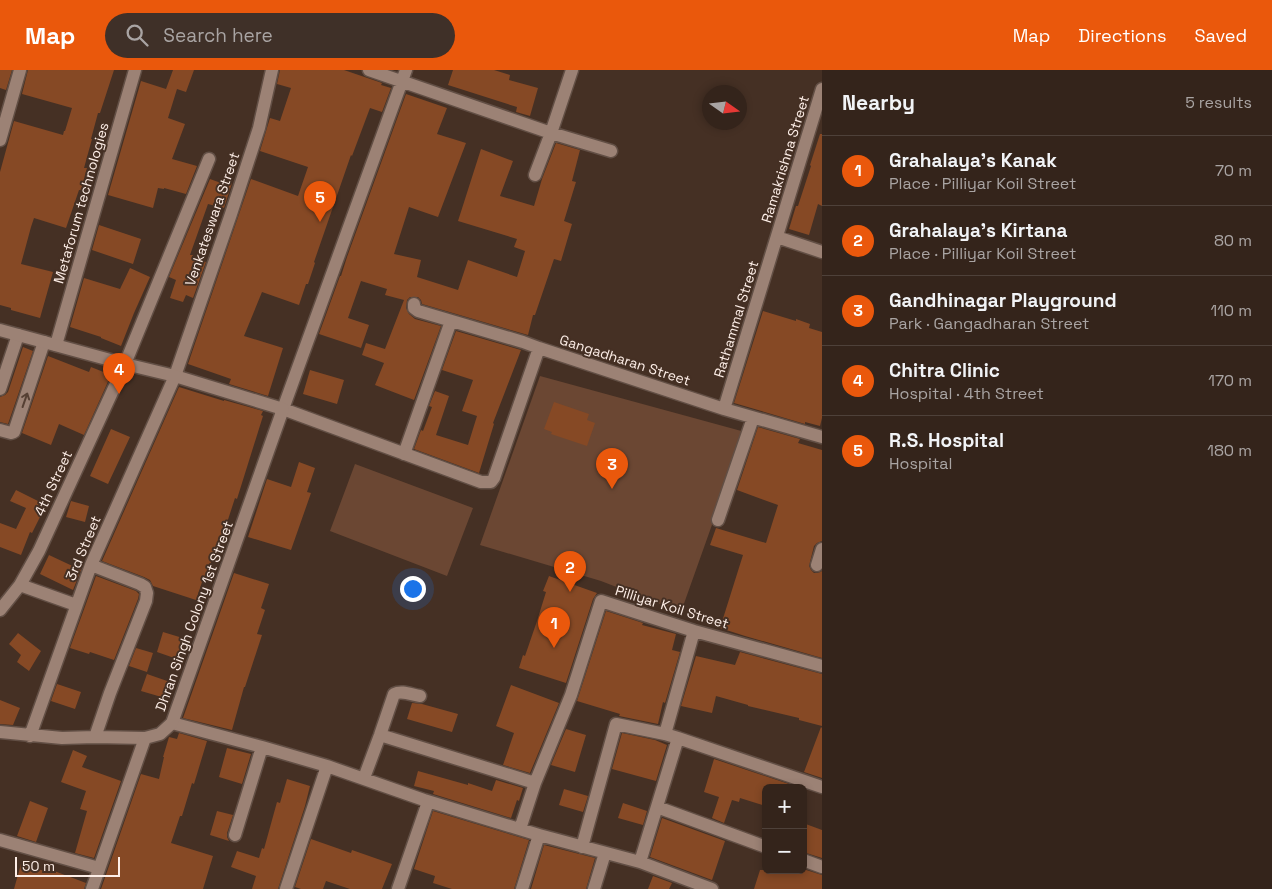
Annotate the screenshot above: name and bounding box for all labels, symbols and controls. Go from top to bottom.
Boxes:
search box [105,13,455,58]
text: Map [25,20,75,51]
icon: search [123,21,151,49]
text: Search here [163,23,273,48]
text: Map [1013,24,1050,47]
text: Directions [1078,24,1167,47]
text: Saved [1195,24,1247,47]
north arrow [702,85,747,130]
text: Nearby [842,89,915,116]
text: 5 results [1185,92,1252,113]
street label: Ramakrishna Street [757,93,813,225]
street label: Metaforum technologies [49,120,113,286]
text: Grahalaya's Kanak [889,148,1057,173]
street label: Venkateswara Street [181,150,243,288]
text: 1 [854,160,862,181]
text: 70 m [1215,160,1252,181]
text: Place · Pilliyar Koil Street [889,173,1076,194]
pin: 5 [304,181,336,222]
text: Grahalaya's Kirtana [889,218,1068,243]
text: 2 [853,230,863,251]
text: 80 m [1214,230,1252,251]
text: Place · Pilliyar Koil Street [889,243,1076,264]
street label: Rathammal Street [710,258,762,380]
text: Gandhinagar Playground [889,288,1117,313]
text: 3 [853,300,863,321]
text: 110 m [1210,300,1252,321]
text: Park · Gangadharan Street [889,313,1089,334]
street label: Gangadharan Street [557,330,693,390]
pin: 4 [103,353,135,394]
text: Chitra Clinic [889,358,1000,383]
text: 4 [853,370,863,391]
text: 170 m [1208,370,1252,391]
text: Hospital · 4th Street [889,383,1044,404]
one-way arrow [20,392,30,408]
text: R.S. Hospital [889,428,1004,453]
text: 5 [853,440,863,461]
text: 180 m [1207,440,1252,461]
street label: 4th Street [30,447,76,519]
pin: 3 [596,448,628,489]
text: Hospital [889,453,952,474]
street label: 3rd Street [61,513,105,583]
street label: Dhran Singh Colony 1st Street [151,518,237,714]
pin: 2 [554,551,586,592]
your location [400,576,426,602]
street label: Pilliyar Koil Street [613,581,731,633]
pin: 1 [538,607,570,648]
map controls [762,784,807,874]
button: + [762,784,807,829]
button: − [762,829,807,874]
scale bar [15,854,120,877]
text: 50 m [22,857,55,875]

